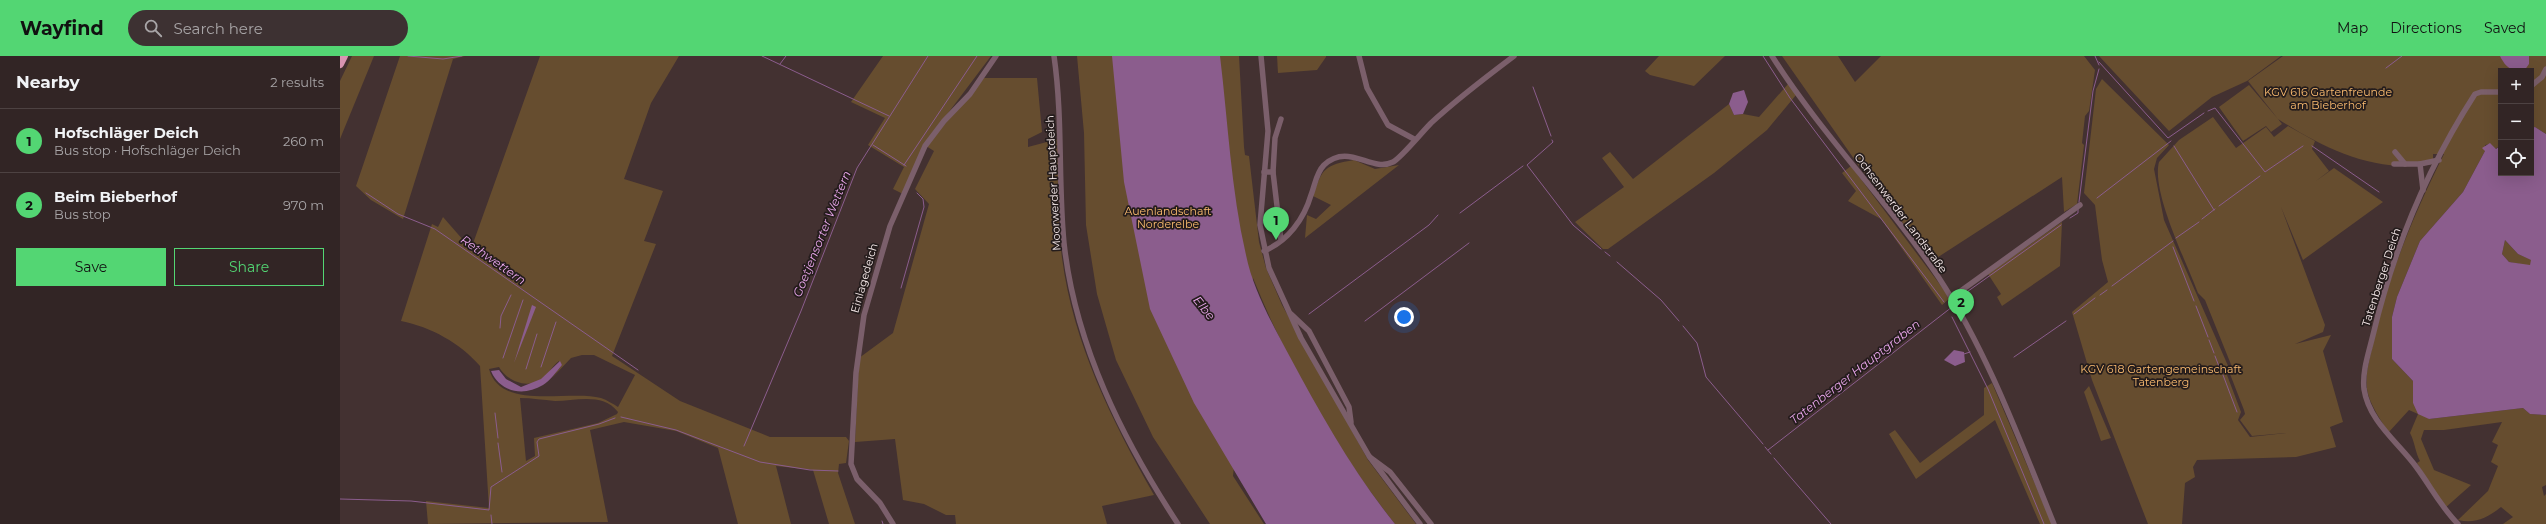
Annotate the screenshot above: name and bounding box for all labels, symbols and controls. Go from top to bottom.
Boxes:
search box [128,10,408,46]
text: Wayfind [20,17,104,40]
icon: search [142,17,164,39]
text: Search here [174,19,263,38]
text: Map [2337,19,2368,37]
text: Directions [2390,19,2462,37]
text: Saved [2484,19,2526,37]
map controls [2498,68,2534,176]
button: + [2498,68,2534,104]
text: Nearby [16,72,80,92]
text: 2 results [270,74,324,90]
park label: KGV 616 Gartenfreunde am Bieberhof [2264,85,2392,112]
button: − [2498,104,2534,140]
street label: Moorwerder Hauptdeich [1042,115,1064,251]
text: Hofschläger Deich [54,123,199,142]
text: 1 [26,133,32,149]
text: 260 m [283,133,324,149]
button: locate [2498,140,2534,176]
text: Bus stop · Hofschläger Deich [54,142,241,158]
street label: Ochsenwerder Landstraße [1851,150,1951,276]
water label: Goetjensorter Wettern [789,168,854,299]
text: Beim Bieberhof [54,187,177,206]
text: 2 [25,197,33,213]
text: 970 m [283,197,324,213]
park label: Auenlandschaft Norderelbe [1124,204,1212,231]
text: Bus stop [54,206,111,222]
pin: 1 [1263,207,1289,240]
street label: Tatenberger Deich [2358,226,2404,328]
water label: Rethwettern [458,232,529,287]
street label: Einlagedeich [847,241,881,315]
button: Save [16,248,166,286]
button: Share [174,248,324,286]
pin: 2 [1948,289,1974,322]
water label: Elbe [1190,293,1219,323]
your location [1394,307,1414,327]
water label: Tatenberger Hauptgraben [1787,316,1923,427]
park label: KGV 618 Gartengemeinschaft Tatenberg [2080,362,2242,389]

